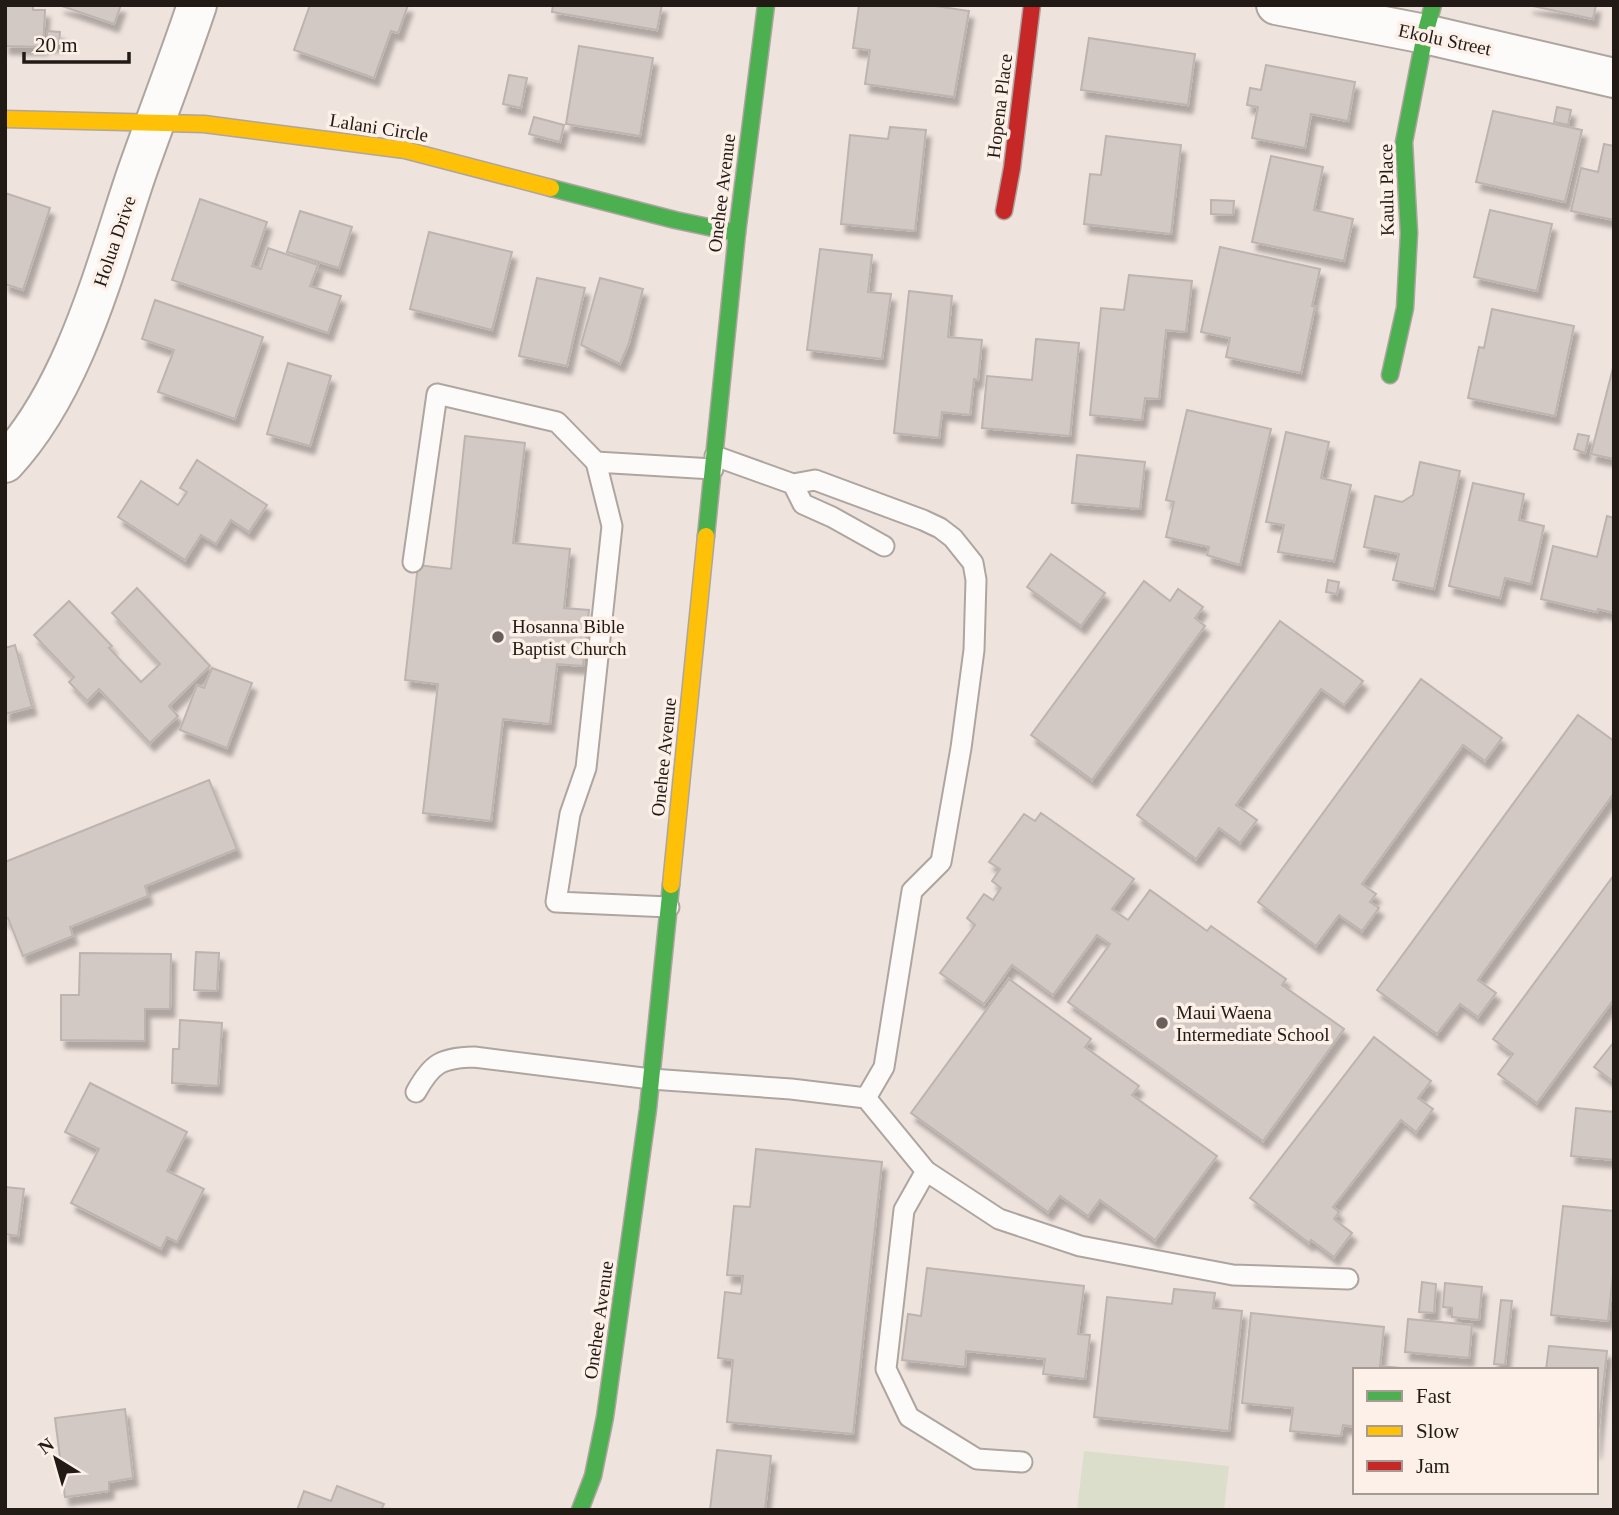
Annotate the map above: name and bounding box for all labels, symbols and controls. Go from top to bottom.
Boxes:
street label: Ekolu Street [1397,19,1494,60]
scale bar [24,21,130,65]
text: 20 m [35,33,78,57]
street label: Hopena Place [983,53,1016,159]
street label: Lalani Circle [328,109,430,146]
street label: Onehee Avenue [704,133,739,254]
street label: Kaulu Place [1375,144,1398,236]
street label: Holua Drive [89,193,140,289]
place label: Hosanna Bible Baptist Church [512,616,627,659]
marker: Hosanna Bible Baptist Church [490,629,506,645]
street label: Onehee Avenue [647,697,680,818]
place label: Maui Waena Intermediate School [1176,1002,1330,1045]
marker: Maui Waena Intermediate School [1154,1015,1170,1031]
street label: Onehee Avenue [580,1259,617,1381]
legend [1353,1368,1598,1494]
text: Fast [1416,1384,1451,1408]
text: Slow [1416,1419,1460,1443]
north arrow [21,1424,91,1494]
text: N [34,1433,58,1458]
text: Jam [1416,1454,1450,1478]

